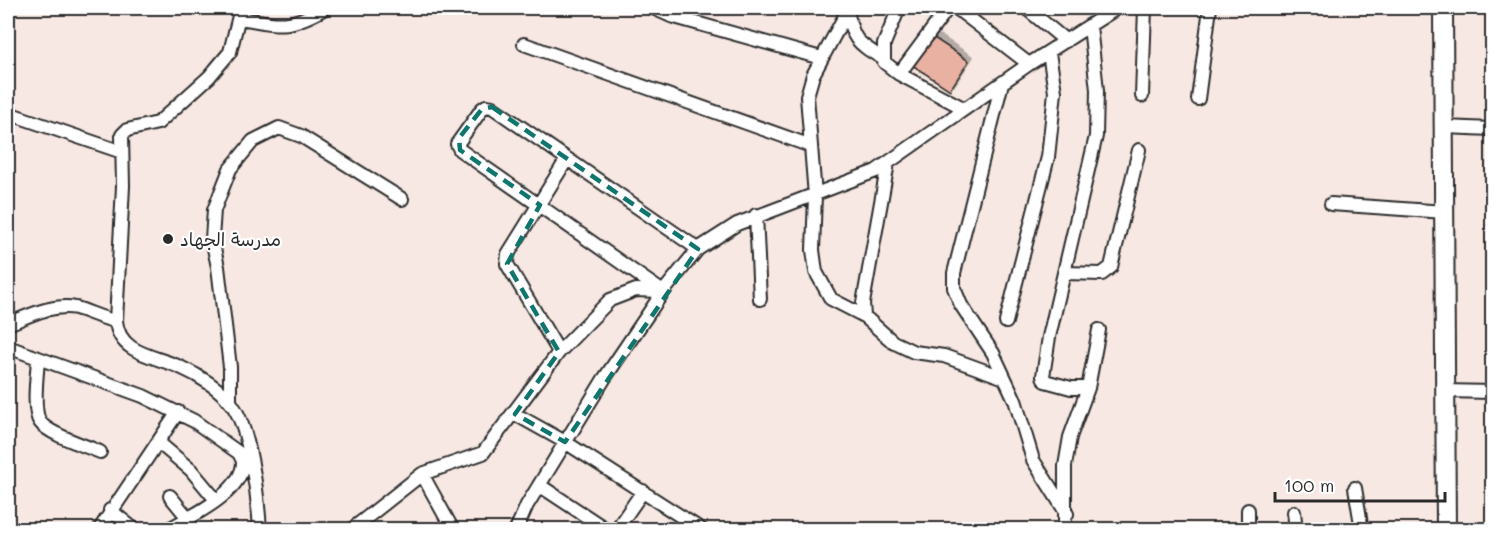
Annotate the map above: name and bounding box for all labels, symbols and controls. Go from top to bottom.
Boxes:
place label: مدرسة الجهاد [180,227,281,251]
marker: مدرسة الجهاد [161,232,175,246]
scale bar [1275,465,1444,503]
text: 100 m [1284,473,1334,497]

